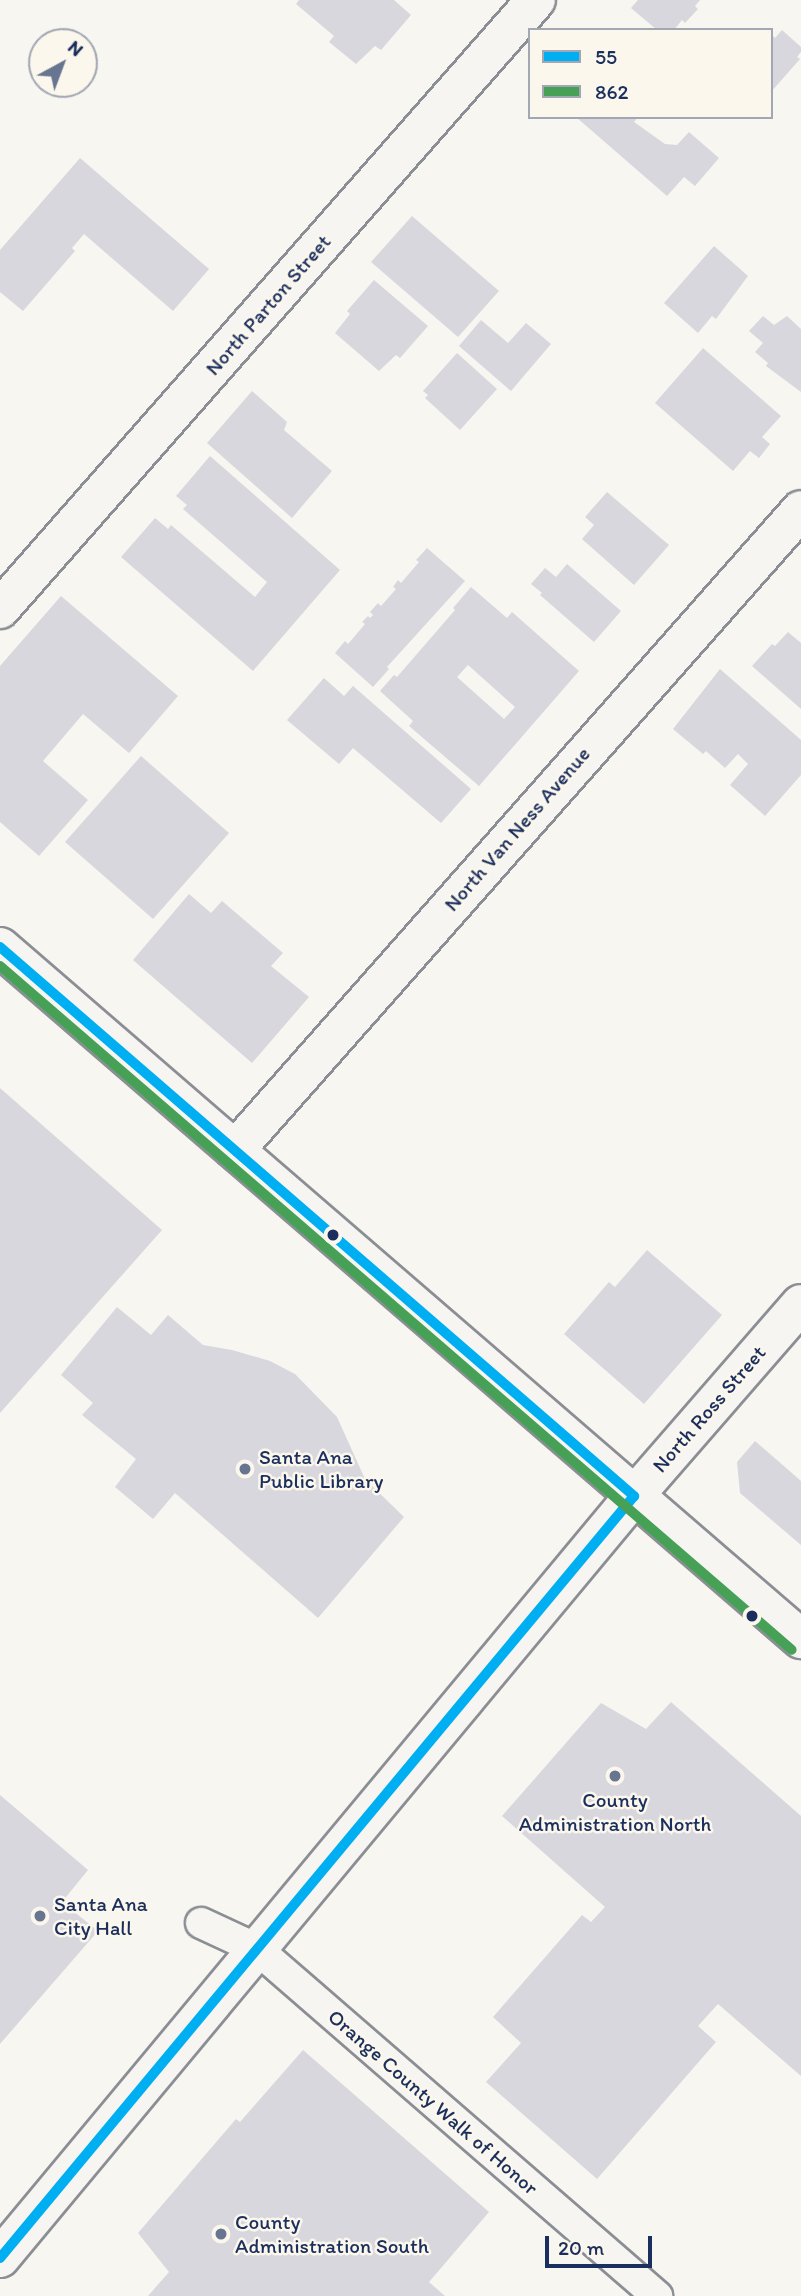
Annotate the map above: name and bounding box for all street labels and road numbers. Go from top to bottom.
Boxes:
street label: North Parton Street [200,229,336,381]
street label: North Van Ness Avenue [439,742,595,916]
street label: North Ross Street [647,1341,771,1477]
street label: Orange County Walk of Honor [323,2004,543,2200]

